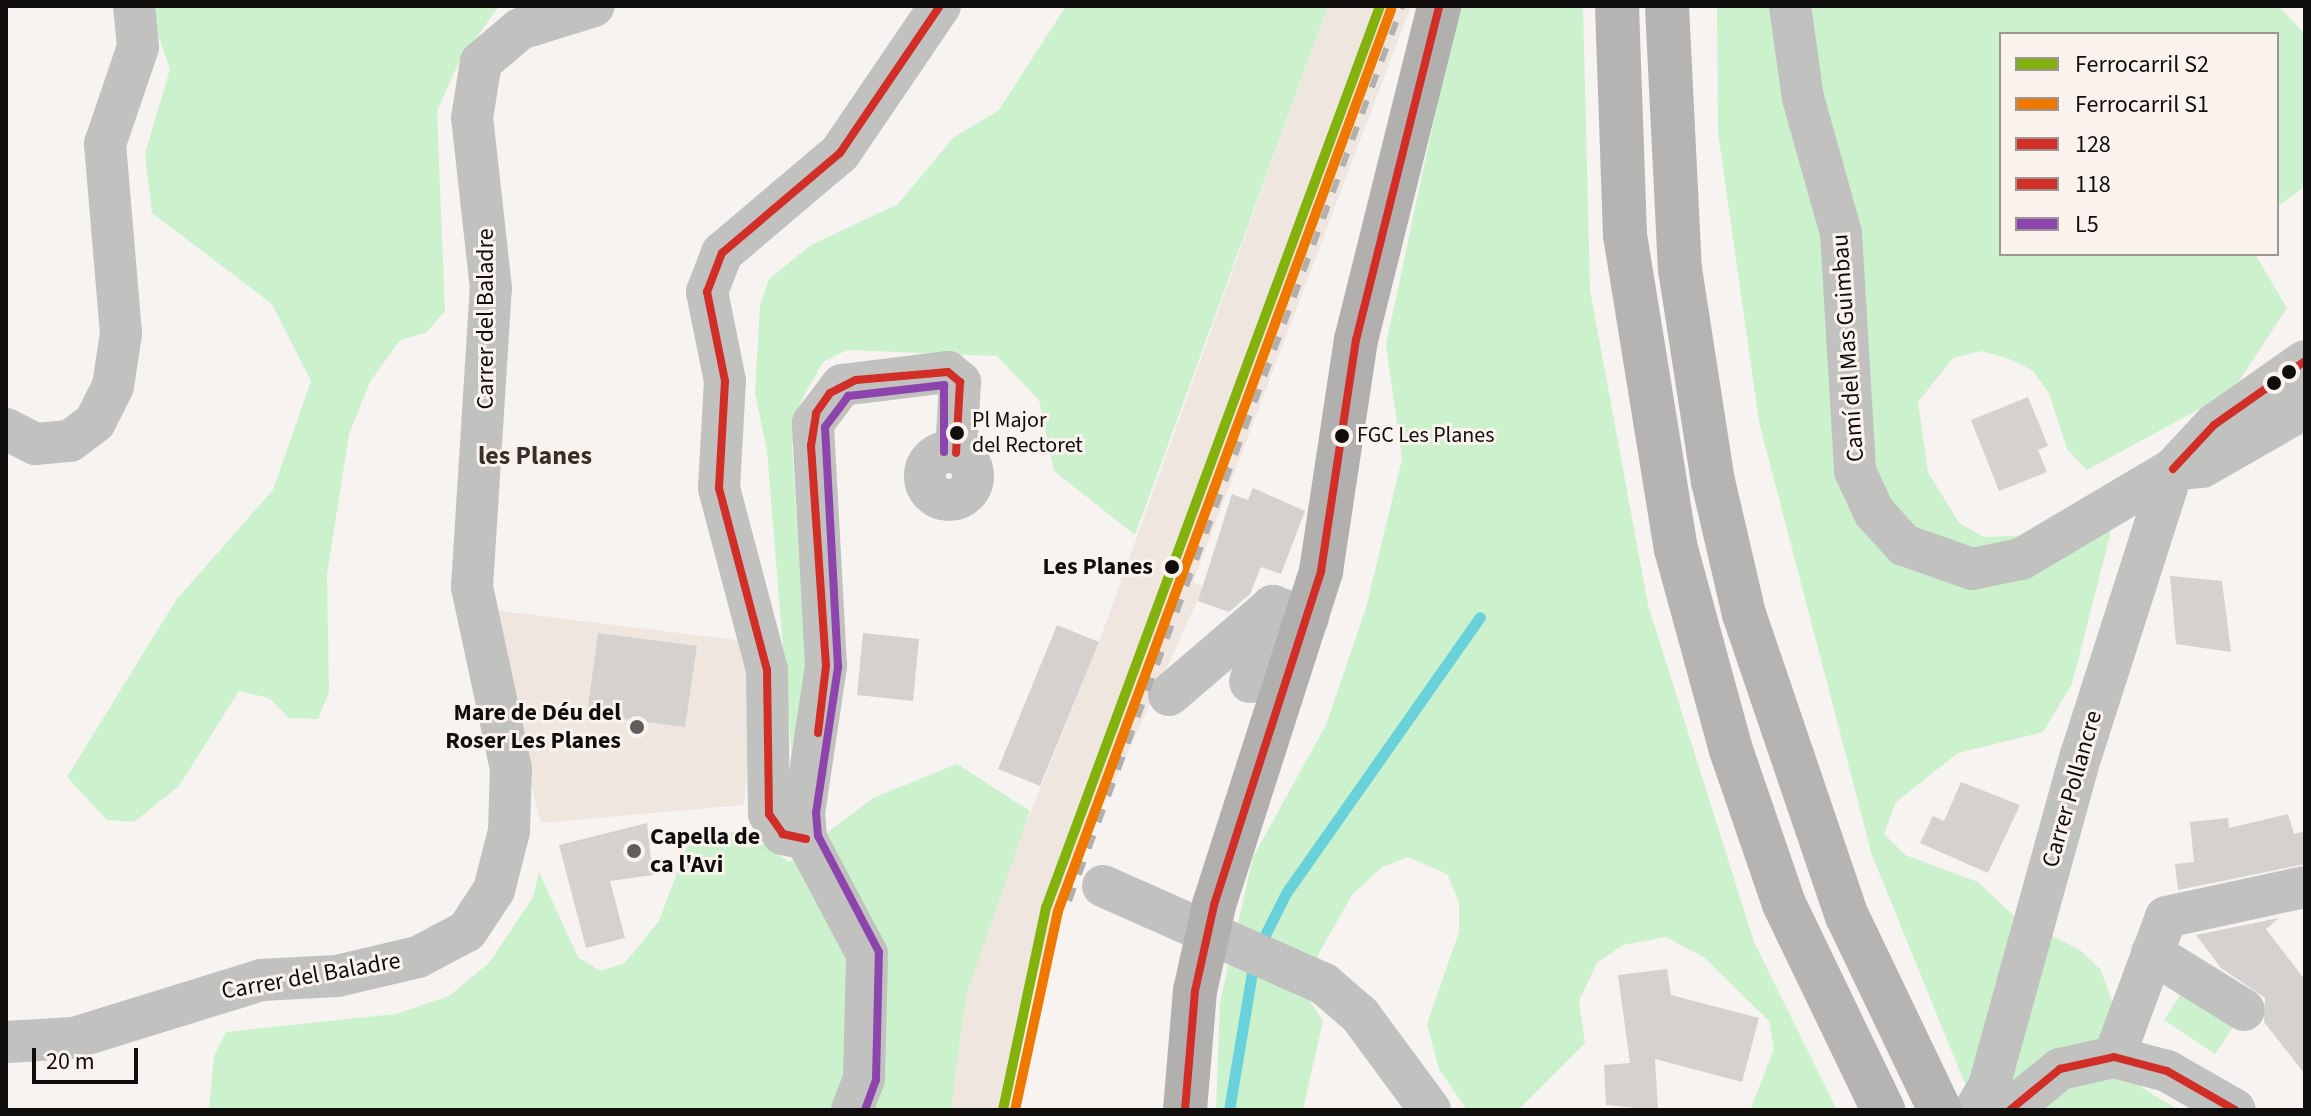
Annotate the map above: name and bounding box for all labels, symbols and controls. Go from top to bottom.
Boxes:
legend [1999,32,2279,256]
text: Ferrocarril S2 [2075,47,2209,82]
text: Ferrocarril S1 [2075,87,2209,122]
text: 128 [2075,127,2111,162]
text: 118 [2075,167,2111,202]
text: L5 [2075,207,2099,242]
street label: Carrer del Baladre [472,228,500,410]
street label: Camí del Mas Guimbau [1826,233,1870,463]
unlabelled marker [2281,364,2297,380]
unlabelled marker [2266,375,2282,391]
place label: Pl Major del Rectoret [972,407,1083,458]
place label: FGC Les Planes [1357,423,1494,449]
marker: Pl Major del Rectoret [949,425,965,441]
marker: FGC Les Planes [1334,428,1350,444]
district label: les Planes [478,440,592,472]
place label: Les Planes [1042,553,1153,581]
marker: Les Planes [1160,555,1184,579]
place label: Mare de Déu del Roser Les Planes [445,699,621,755]
street label: Carrer Pollancre [2036,707,2108,871]
marker: Mare de Déu del Roser Les Planes [628,718,646,736]
place label: Capella de ca l'Avi [650,823,760,879]
marker: Capella de ca l'Avi [625,842,643,860]
street label: Carrer del Baladre [219,946,403,1006]
scale bar [36,1032,142,1082]
text: 20 m [46,1044,95,1079]

